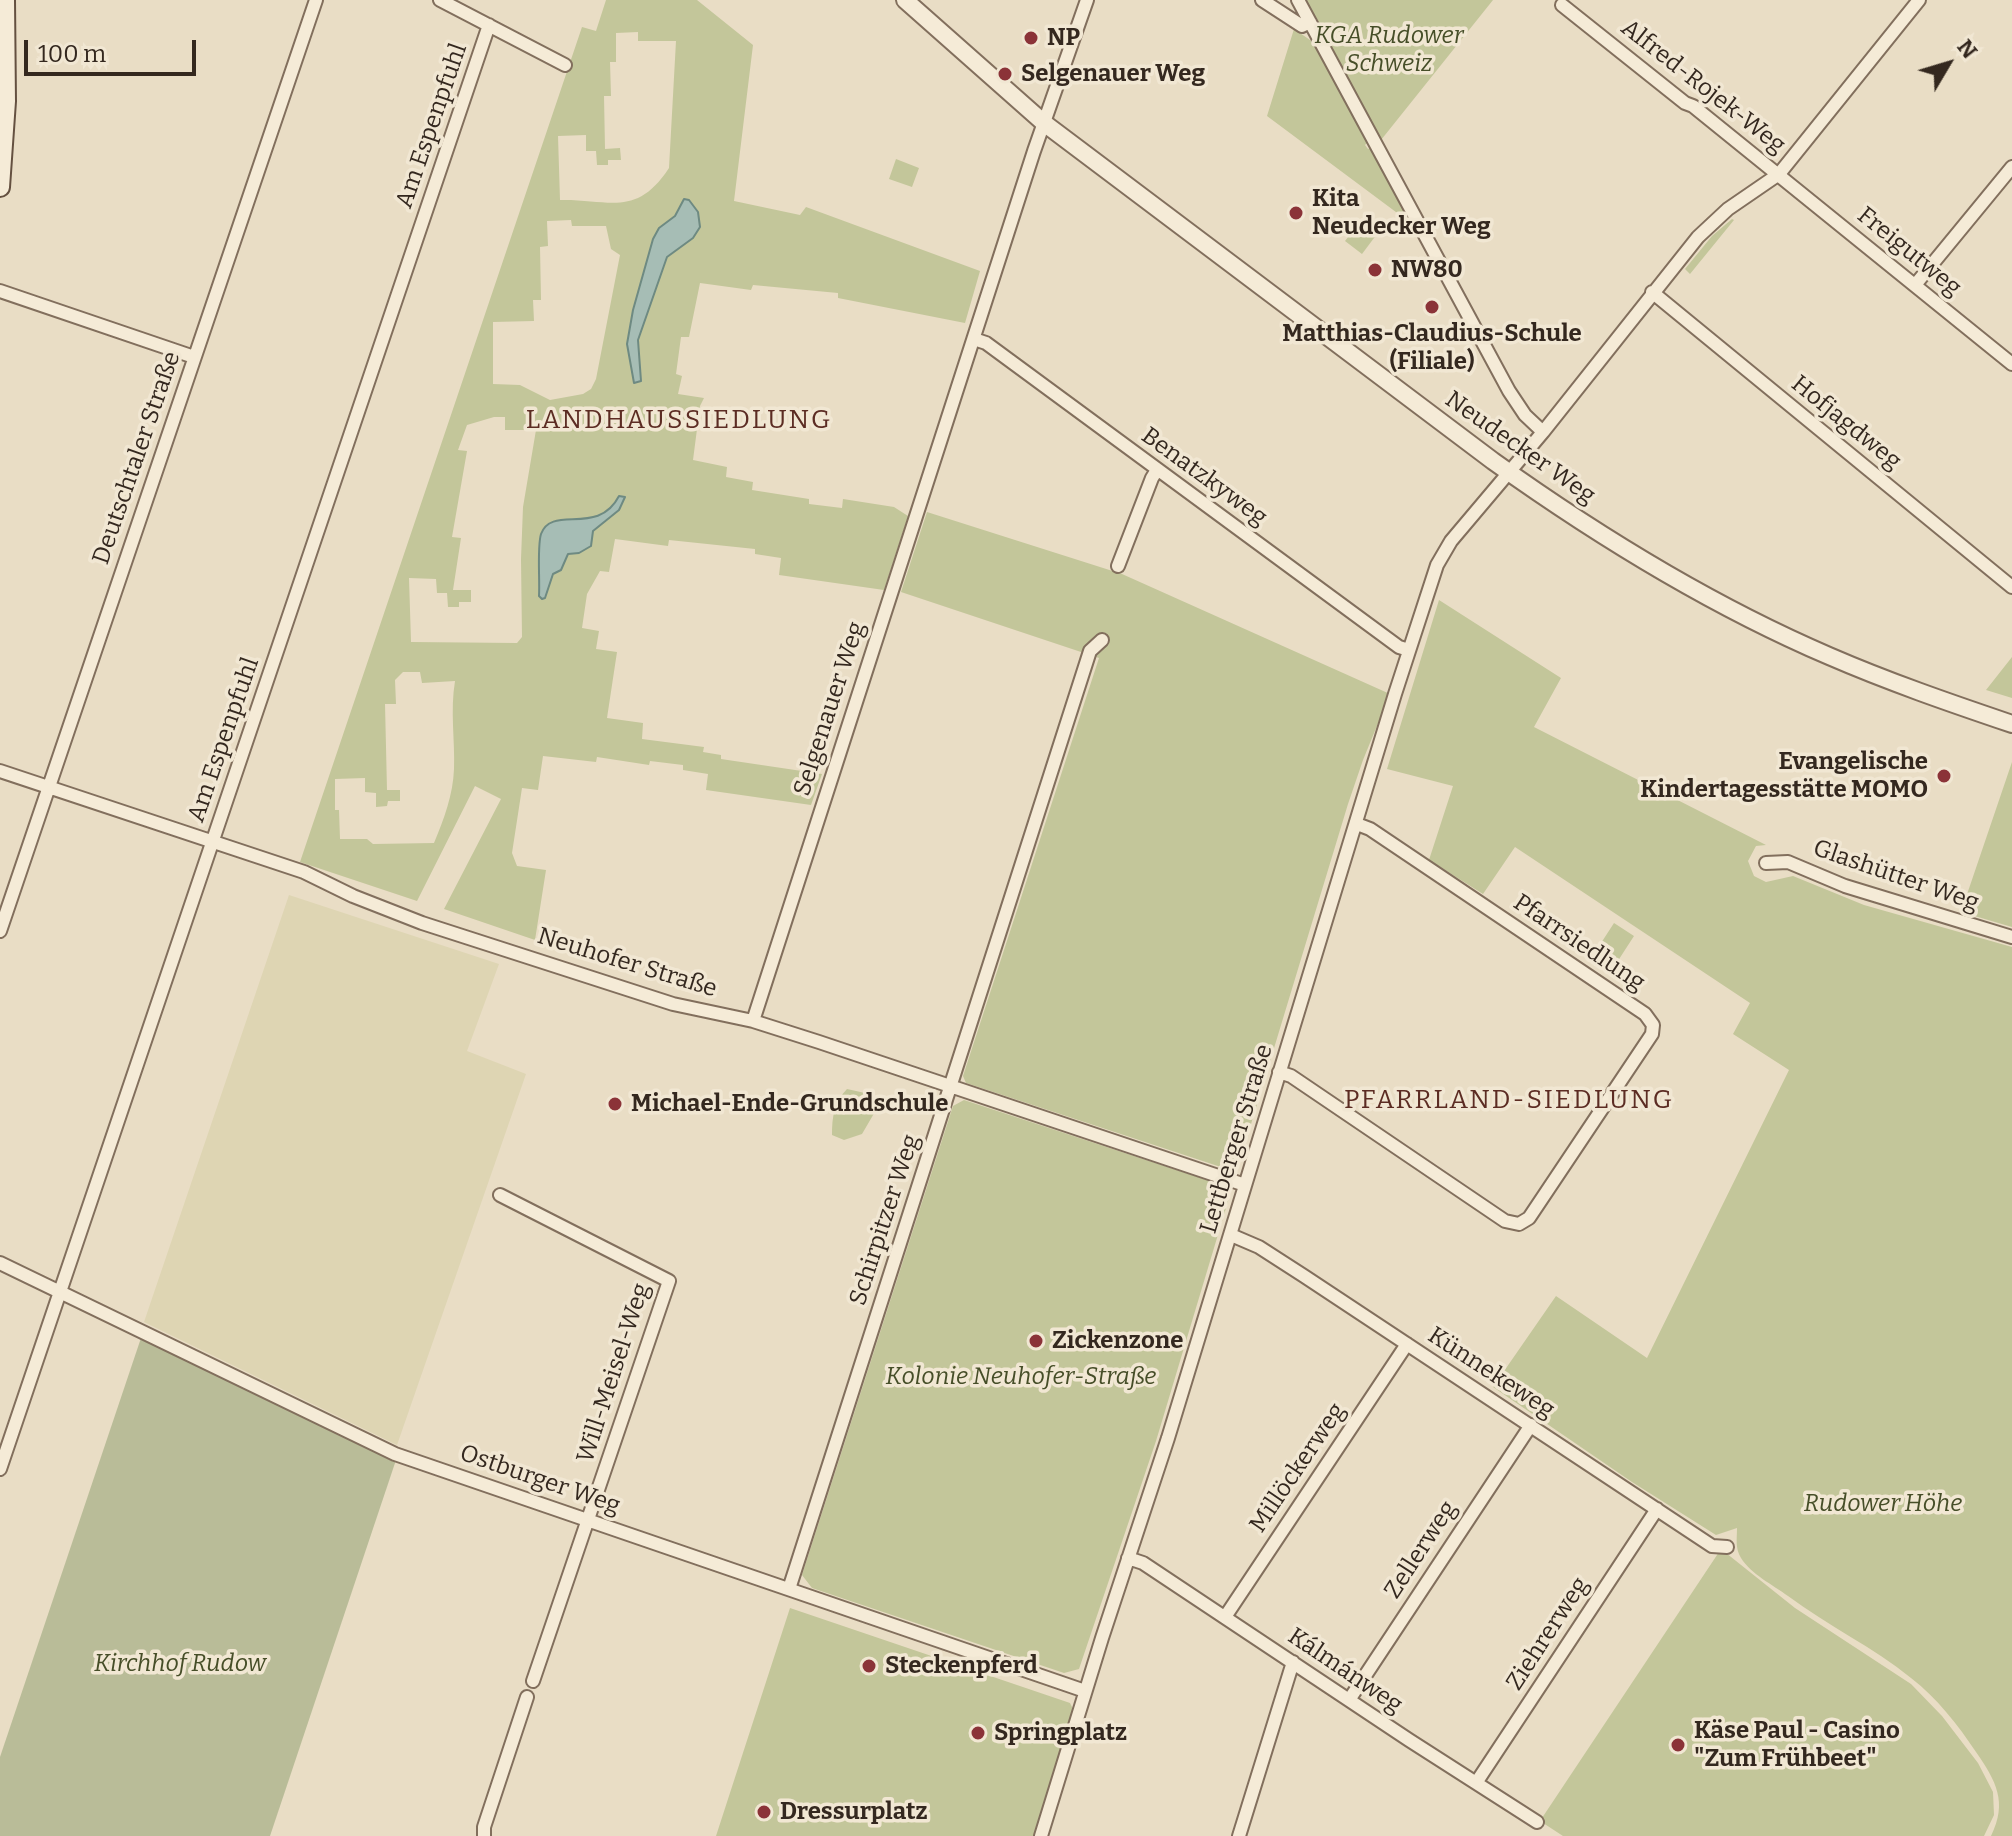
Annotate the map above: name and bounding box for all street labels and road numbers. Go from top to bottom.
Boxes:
street label: Alfred-Rojek-Weg [1615,14,1791,160]
street label: Am Espenpfuhl [390,40,474,212]
street label: Freigutweg [1851,201,1967,303]
street label: Deutschtaler Straße [87,348,187,568]
street label: Hofjagdweg [1785,370,1907,476]
street label: Neudecker Weg [1439,386,1601,510]
street label: Benatzkyweg [1135,422,1273,532]
street label: Selgenauer Weg [788,618,872,800]
street label: Am Espenpfuhl [182,654,266,826]
street label: Glashütter Weg [1809,834,1983,918]
street label: Pfarrsiedlung [1508,888,1650,998]
street label: Neuhofer Straße [534,922,720,1004]
street label: Lettberger Straße [1195,1041,1279,1237]
street label: Schirpitzer Weg [844,1131,926,1309]
street label: Will-Meisel-Weg [571,1280,657,1466]
street label: Künnekeweg [1422,1321,1560,1425]
street label: Millöckerweg [1244,1398,1352,1538]
street label: Ostburger Weg [456,1439,624,1521]
street label: Zellerweg [1379,1496,1463,1604]
street label: Ziehrerweg [1501,1572,1595,1696]
street label: Kálmánweg [1282,1622,1408,1720]

